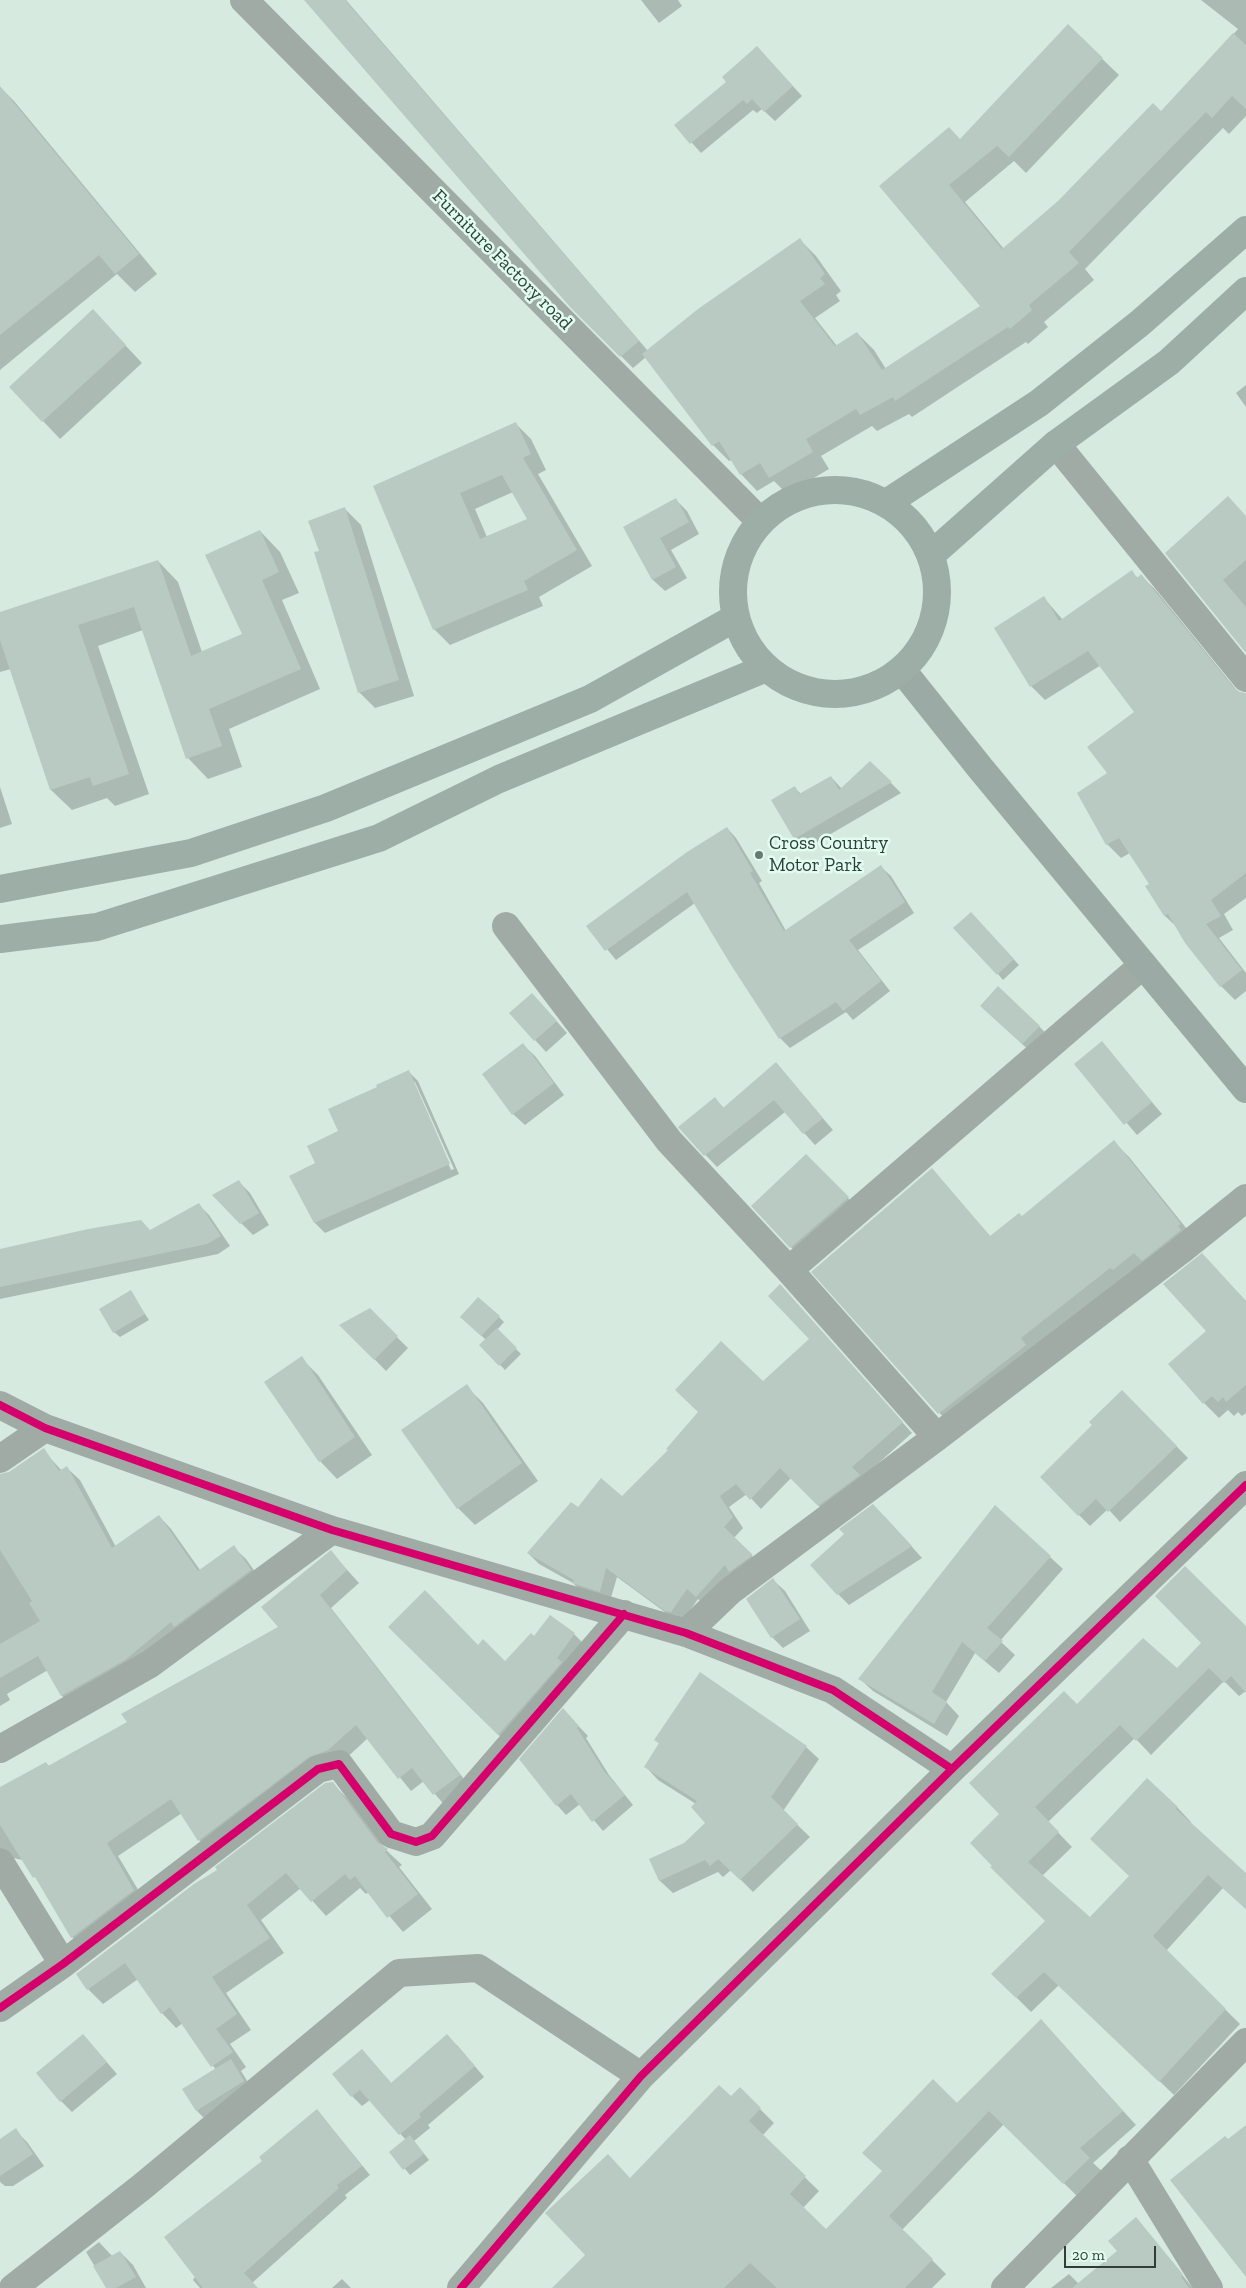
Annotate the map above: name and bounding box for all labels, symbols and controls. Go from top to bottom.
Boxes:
street label: Furniture Factory road [427,185,577,335]
place label: Cross Country Motor Park [769,833,888,877]
marker: Cross Country Motor Park [753,849,765,861]
scale bar [1066,2236,1158,2268]
text: 20 m [1072,2246,1105,2264]

